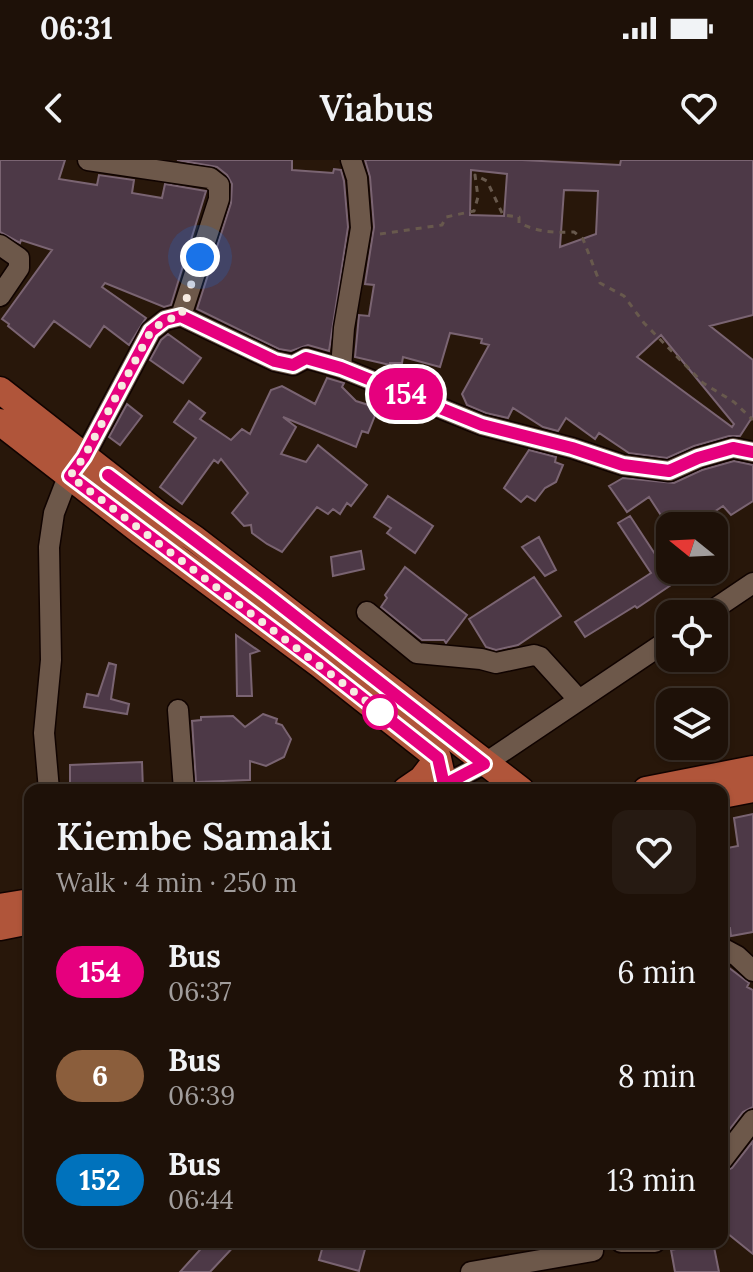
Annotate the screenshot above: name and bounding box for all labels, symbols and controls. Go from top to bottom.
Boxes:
text: 06:31 [40,9,113,47]
text: Viabus [320,85,433,131]
icon: back [32,86,76,130]
icon: heart [677,86,721,130]
your location [180,237,220,277]
line badge: 154 [360,368,452,420]
text: 154 [385,376,427,412]
north arrow [656,512,728,584]
map controls [656,512,728,760]
button: locate [656,600,728,672]
button: layers [656,688,728,760]
unlabelled marker [363,695,397,729]
button: heart [612,810,696,894]
text: Kiembe Samaki [56,812,332,860]
text: Walk · 4 min · 250 m [56,866,297,899]
text: Bus [168,937,221,975]
text: 6 min [617,953,696,991]
text: 154 [79,954,121,990]
text: 06:37 [168,975,232,1008]
text: Bus [168,1041,221,1079]
text: 8 min [618,1057,696,1095]
text: 6 [92,1058,108,1094]
text: 06:39 [168,1079,235,1112]
text: Bus [168,1145,221,1183]
text: 13 min [607,1161,696,1199]
text: 152 [79,1162,121,1198]
text: 06:44 [168,1183,234,1216]

